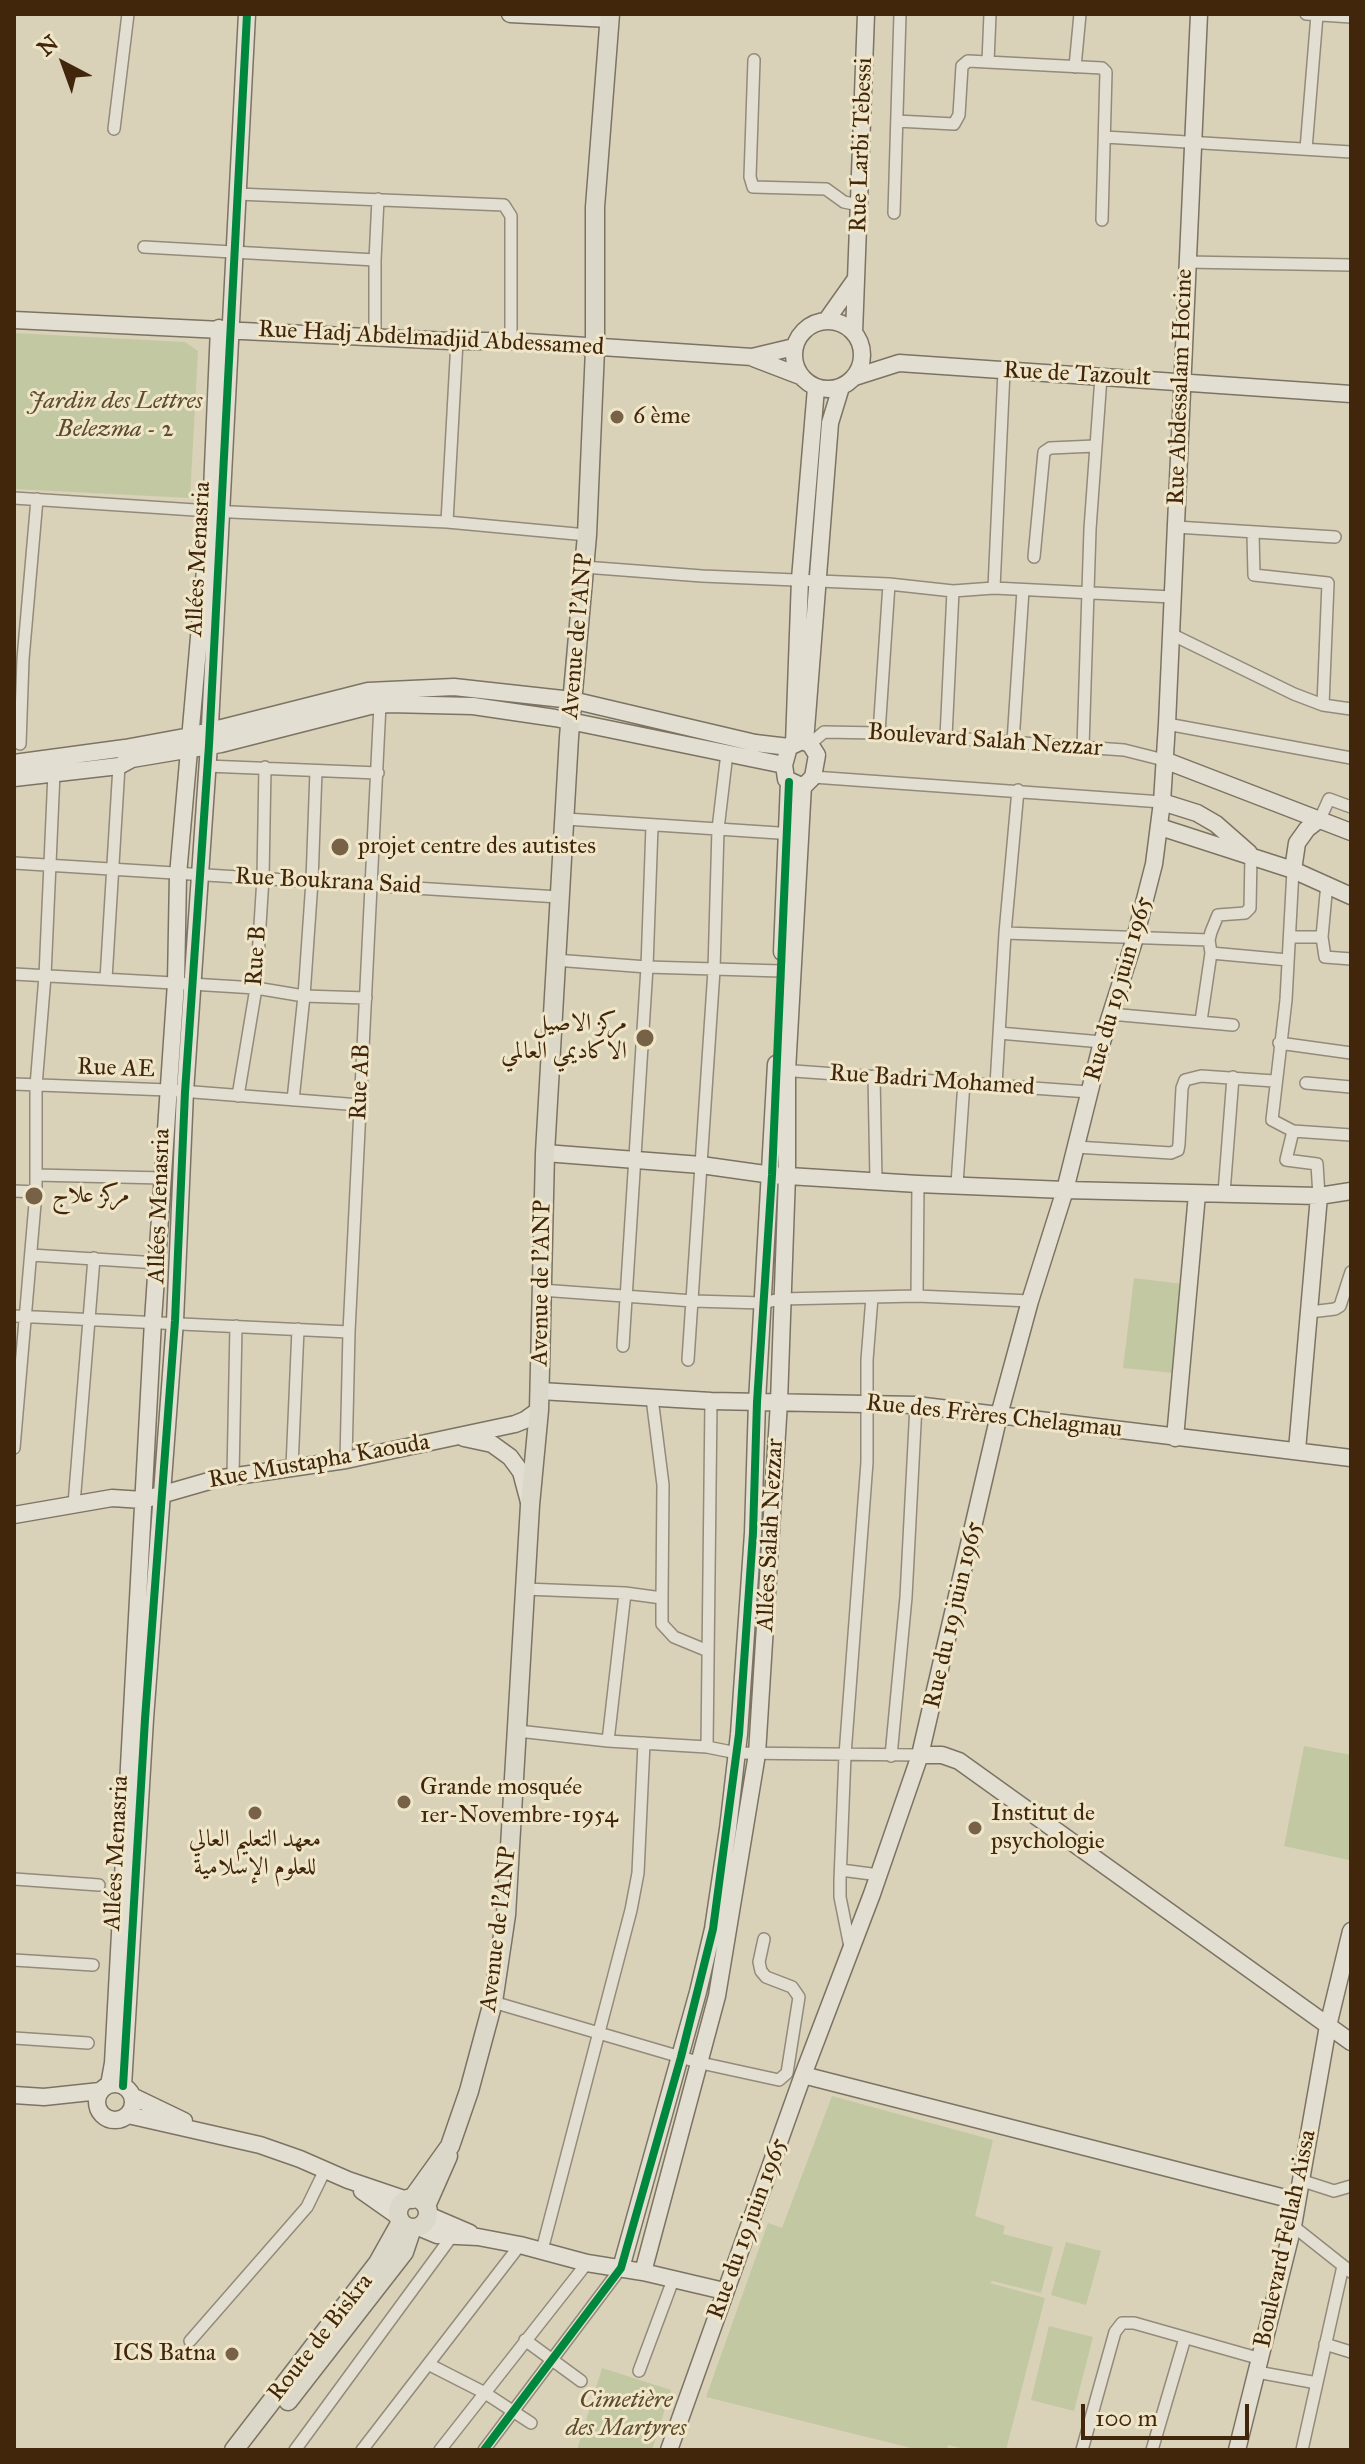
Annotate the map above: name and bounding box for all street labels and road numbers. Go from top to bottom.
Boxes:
street label: Rue Larbi Tebessi [845,57,879,233]
street label: Rue Abdessalam Hocine [1162,268,1200,506]
street label: Rue Hadj Abdelmadjid Abdessamed [257,316,605,362]
street label: Rue de Tazoult [1002,357,1152,393]
street label: Allées Menasria [181,481,217,637]
street label: Avenue de l'ANP [556,552,600,720]
street label: Boulevard Salah Nezzar [867,718,1103,764]
street label: Rue Boukrana Said [234,863,422,901]
street label: Rue du 19 juin 1965 [1079,893,1159,1085]
street label: Rue B [241,925,273,987]
street label: Rue AB [345,1043,377,1121]
street label: Rue AE [77,1053,155,1085]
street label: Rue Badri Mohamed [828,1059,1036,1103]
street label: Allées Menasria [143,1128,177,1284]
street label: Avenue de l'ANP [526,1200,558,1366]
street label: Rue des Frères Chelagmau [864,1389,1124,1445]
street label: Rue Mustapha Kaouda [206,1428,432,1496]
street label: Allées Salah Nezzar [752,1438,790,1632]
street label: Rue du 19 juin 1965 [918,1519,990,1711]
street label: Allées Menasria [99,1775,135,1931]
street label: Avenue de l'ANP [475,1845,523,2013]
street label: Boulevard Fellah Aissa [1249,2127,1323,2351]
street label: Rue du 19 juin 1965 [702,2134,794,2324]
street label: Route de Biskra [262,2268,380,2408]

